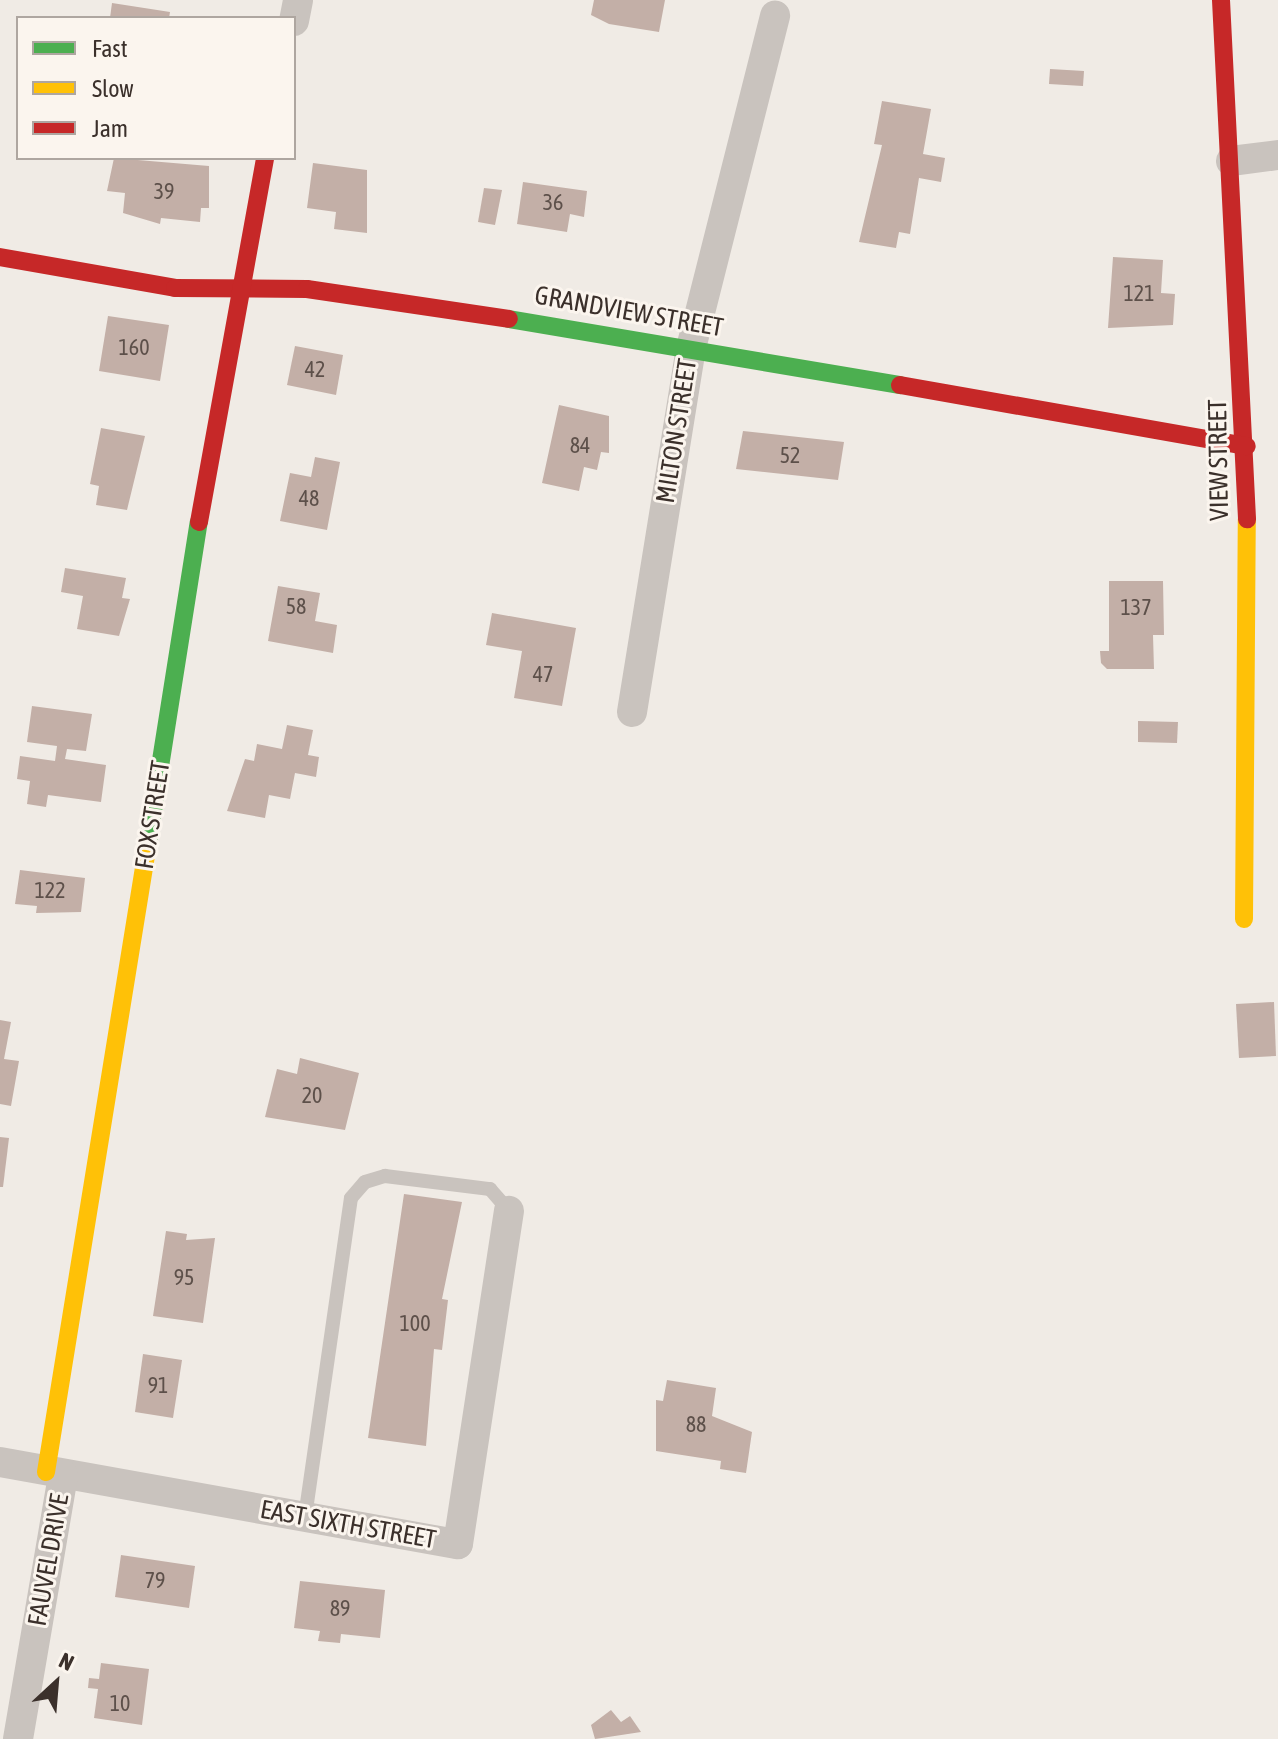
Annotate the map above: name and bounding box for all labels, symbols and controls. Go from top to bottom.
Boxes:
legend [16,16,296,160]
text: Fast [92,35,128,62]
text: Slow [92,75,134,102]
text: Jam [92,115,128,142]
house number: 39 [154,179,174,205]
house number: 36 [543,190,563,216]
street label: GRANDVIEW STREET [532,280,726,344]
house number: 121 [1123,281,1155,307]
house number: 160 [118,335,150,361]
house number: 42 [305,357,325,383]
street label: MILTON STREET [650,357,704,505]
street label: VIEW STREET [1202,399,1236,521]
house number: 84 [570,433,590,459]
house number: 52 [780,443,800,469]
house number: 48 [299,486,319,512]
house number: 58 [286,594,306,620]
house number: 137 [1120,595,1152,621]
house number: 47 [533,662,553,688]
street label: FOX STREET [129,759,177,871]
house number: 122 [34,878,66,904]
house number: 20 [302,1083,322,1109]
house number: 95 [174,1265,194,1291]
house number: 100 [399,1311,431,1337]
house number: 91 [148,1373,168,1399]
house number: 88 [686,1412,706,1438]
street label: FAUVEL DRIVE [22,1492,76,1628]
street label: EAST SIXTH STREET [258,1494,438,1556]
house number: 79 [145,1568,165,1594]
house number: 89 [330,1596,350,1622]
north arrow [16,1643,96,1723]
text: N [55,1647,78,1676]
house number: 10 [110,1691,130,1717]

